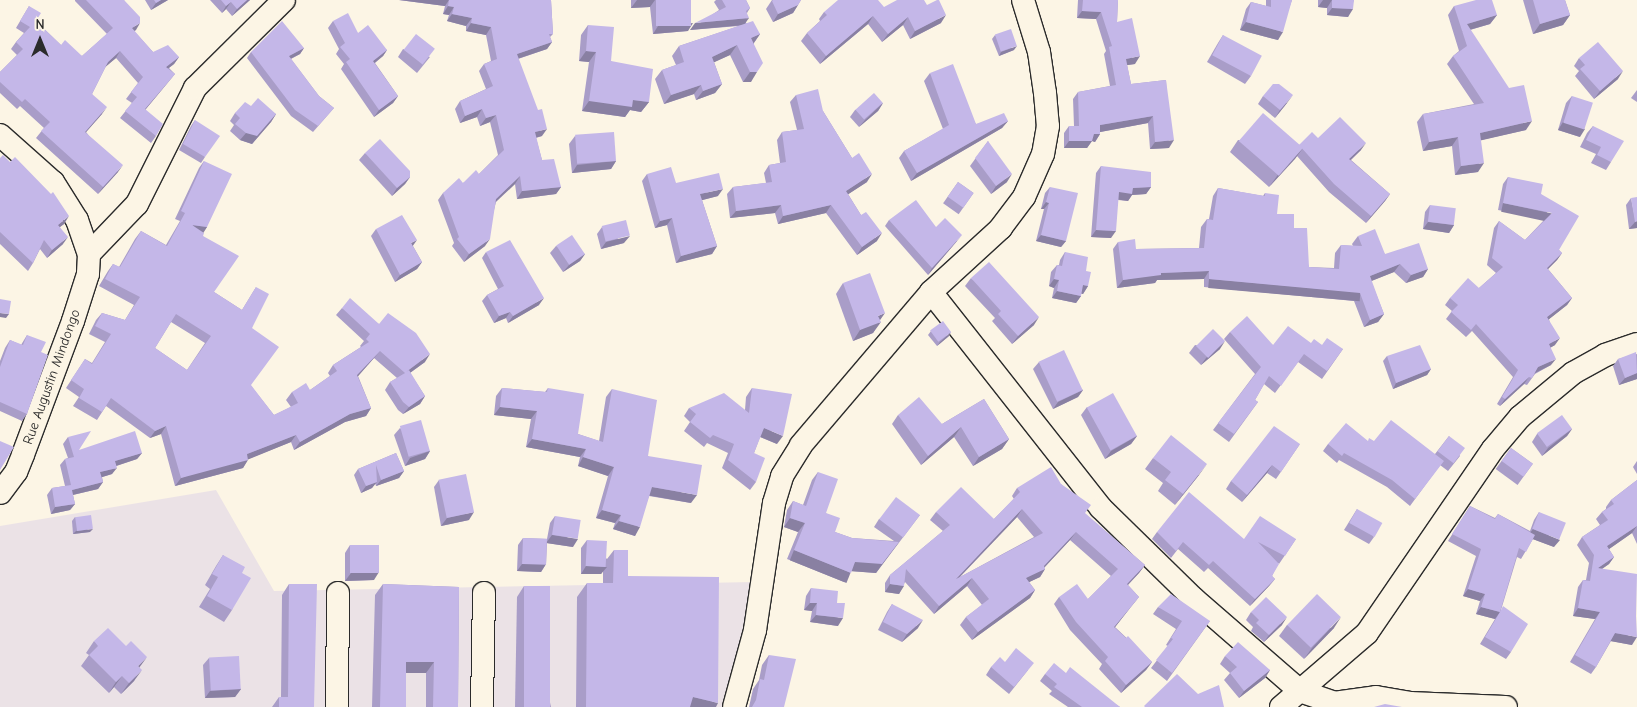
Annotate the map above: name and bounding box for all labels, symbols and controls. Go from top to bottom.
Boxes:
north arrow [15,15,65,65]
text: N [35,16,45,33]
street label: Rue Augustin Mindongo [20,307,84,447]

